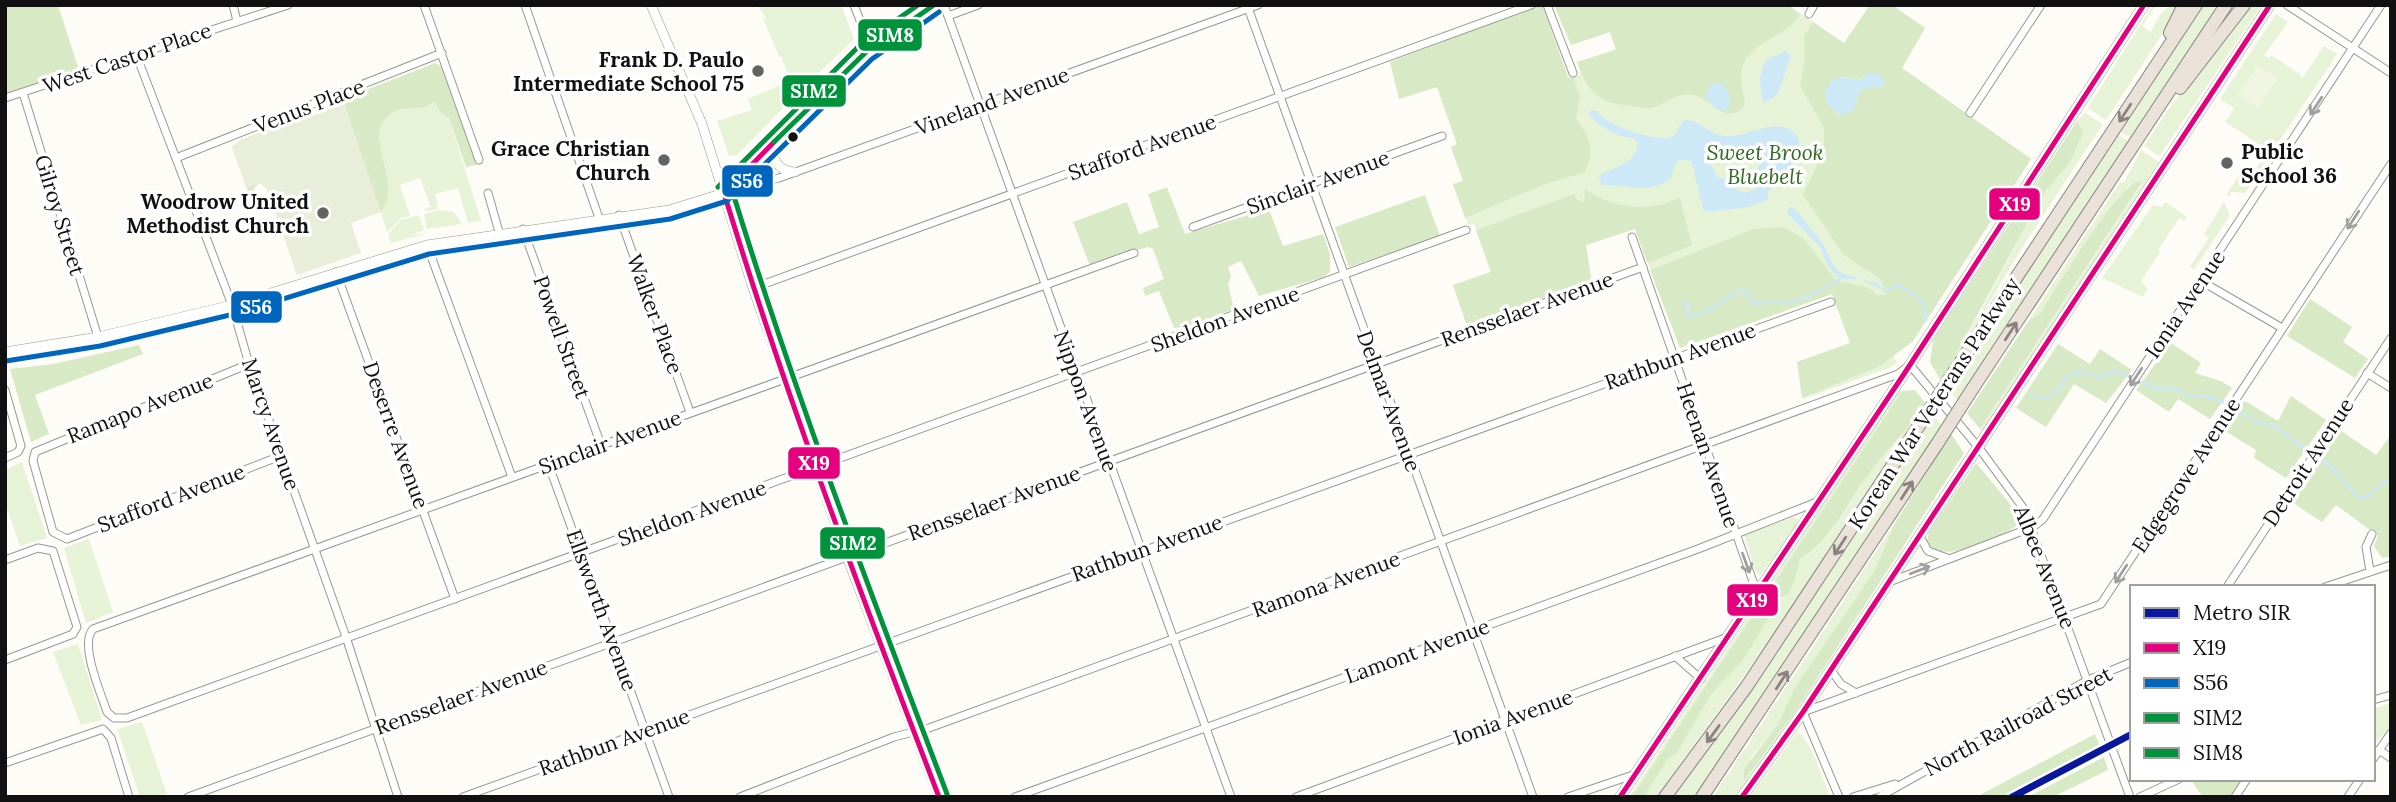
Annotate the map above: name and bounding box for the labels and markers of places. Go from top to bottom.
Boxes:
place label: Frank D. Paulo Intermediate School 75 [513,46,744,97]
marker: Frank D. Paulo Intermediate School 75 [750,63,766,79]
unlabelled marker [786,130,800,144]
place label: Grace Christian Church [491,135,650,186]
place label: Public School 36 [2241,138,2337,189]
marker: Grace Christian Church [656,152,672,168]
marker: Public School 36 [2219,155,2235,171]
place label: Woodrow United Methodist Church [126,188,309,239]
marker: Woodrow United Methodist Church [315,205,331,221]

